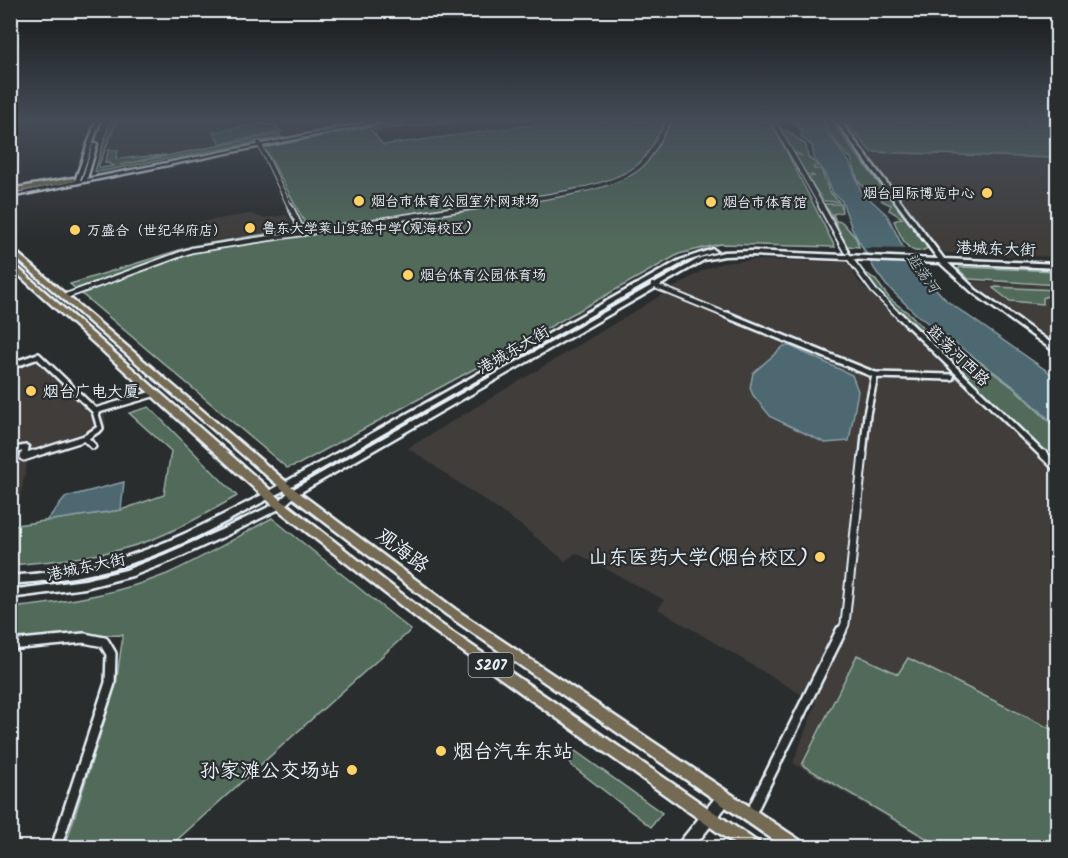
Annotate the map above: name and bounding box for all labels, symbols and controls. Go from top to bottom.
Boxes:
place label: 烟台国际博览中心 [863,183,975,205]
marker: 烟台国际博览中心 [980,186,994,200]
place label: 烟台市体育公园室外网球场 [371,191,539,213]
place label: 烟台市体育馆 [723,192,807,214]
marker: 烟台市体育公园室外网球场 [352,194,366,208]
marker: 烟台市体育馆 [704,195,718,209]
place label: 鲁东大学莱山实验中学(观海校区) [262,218,472,240]
place label: 万盛合（世纪华府店） [87,220,227,242]
marker: 鲁东大学莱山实验中学(观海校区) [243,221,257,235]
marker: 万盛合（世纪华府店） [68,223,82,237]
street label: 港城东大街 [956,236,1036,263]
water label: 逛荡河 [899,248,947,301]
place label: 烟台体育公园体育场 [420,265,546,287]
marker: 烟台体育公园体育场 [401,268,415,282]
street label: 港城东大街 [473,319,555,381]
street label: 逛荡河西路 [920,319,995,393]
place label: 烟台广电大厦 [43,380,139,405]
marker: 烟台广电大厦 [24,384,38,398]
street label: 观海路 [368,521,436,583]
place label: 山东医药大学(烟台校区) [588,543,808,575]
street label: 港城东大街 [45,547,128,588]
marker: 山东医药大学(烟台校区) [813,550,827,564]
road number: S207 [468,653,514,677]
place label: 烟台汽车东站 [453,737,573,769]
marker: 烟台汽车东站 [434,744,448,758]
place label: 孙家滩公交场站 [200,756,340,788]
marker: 孙家滩公交场站 [345,763,359,777]

